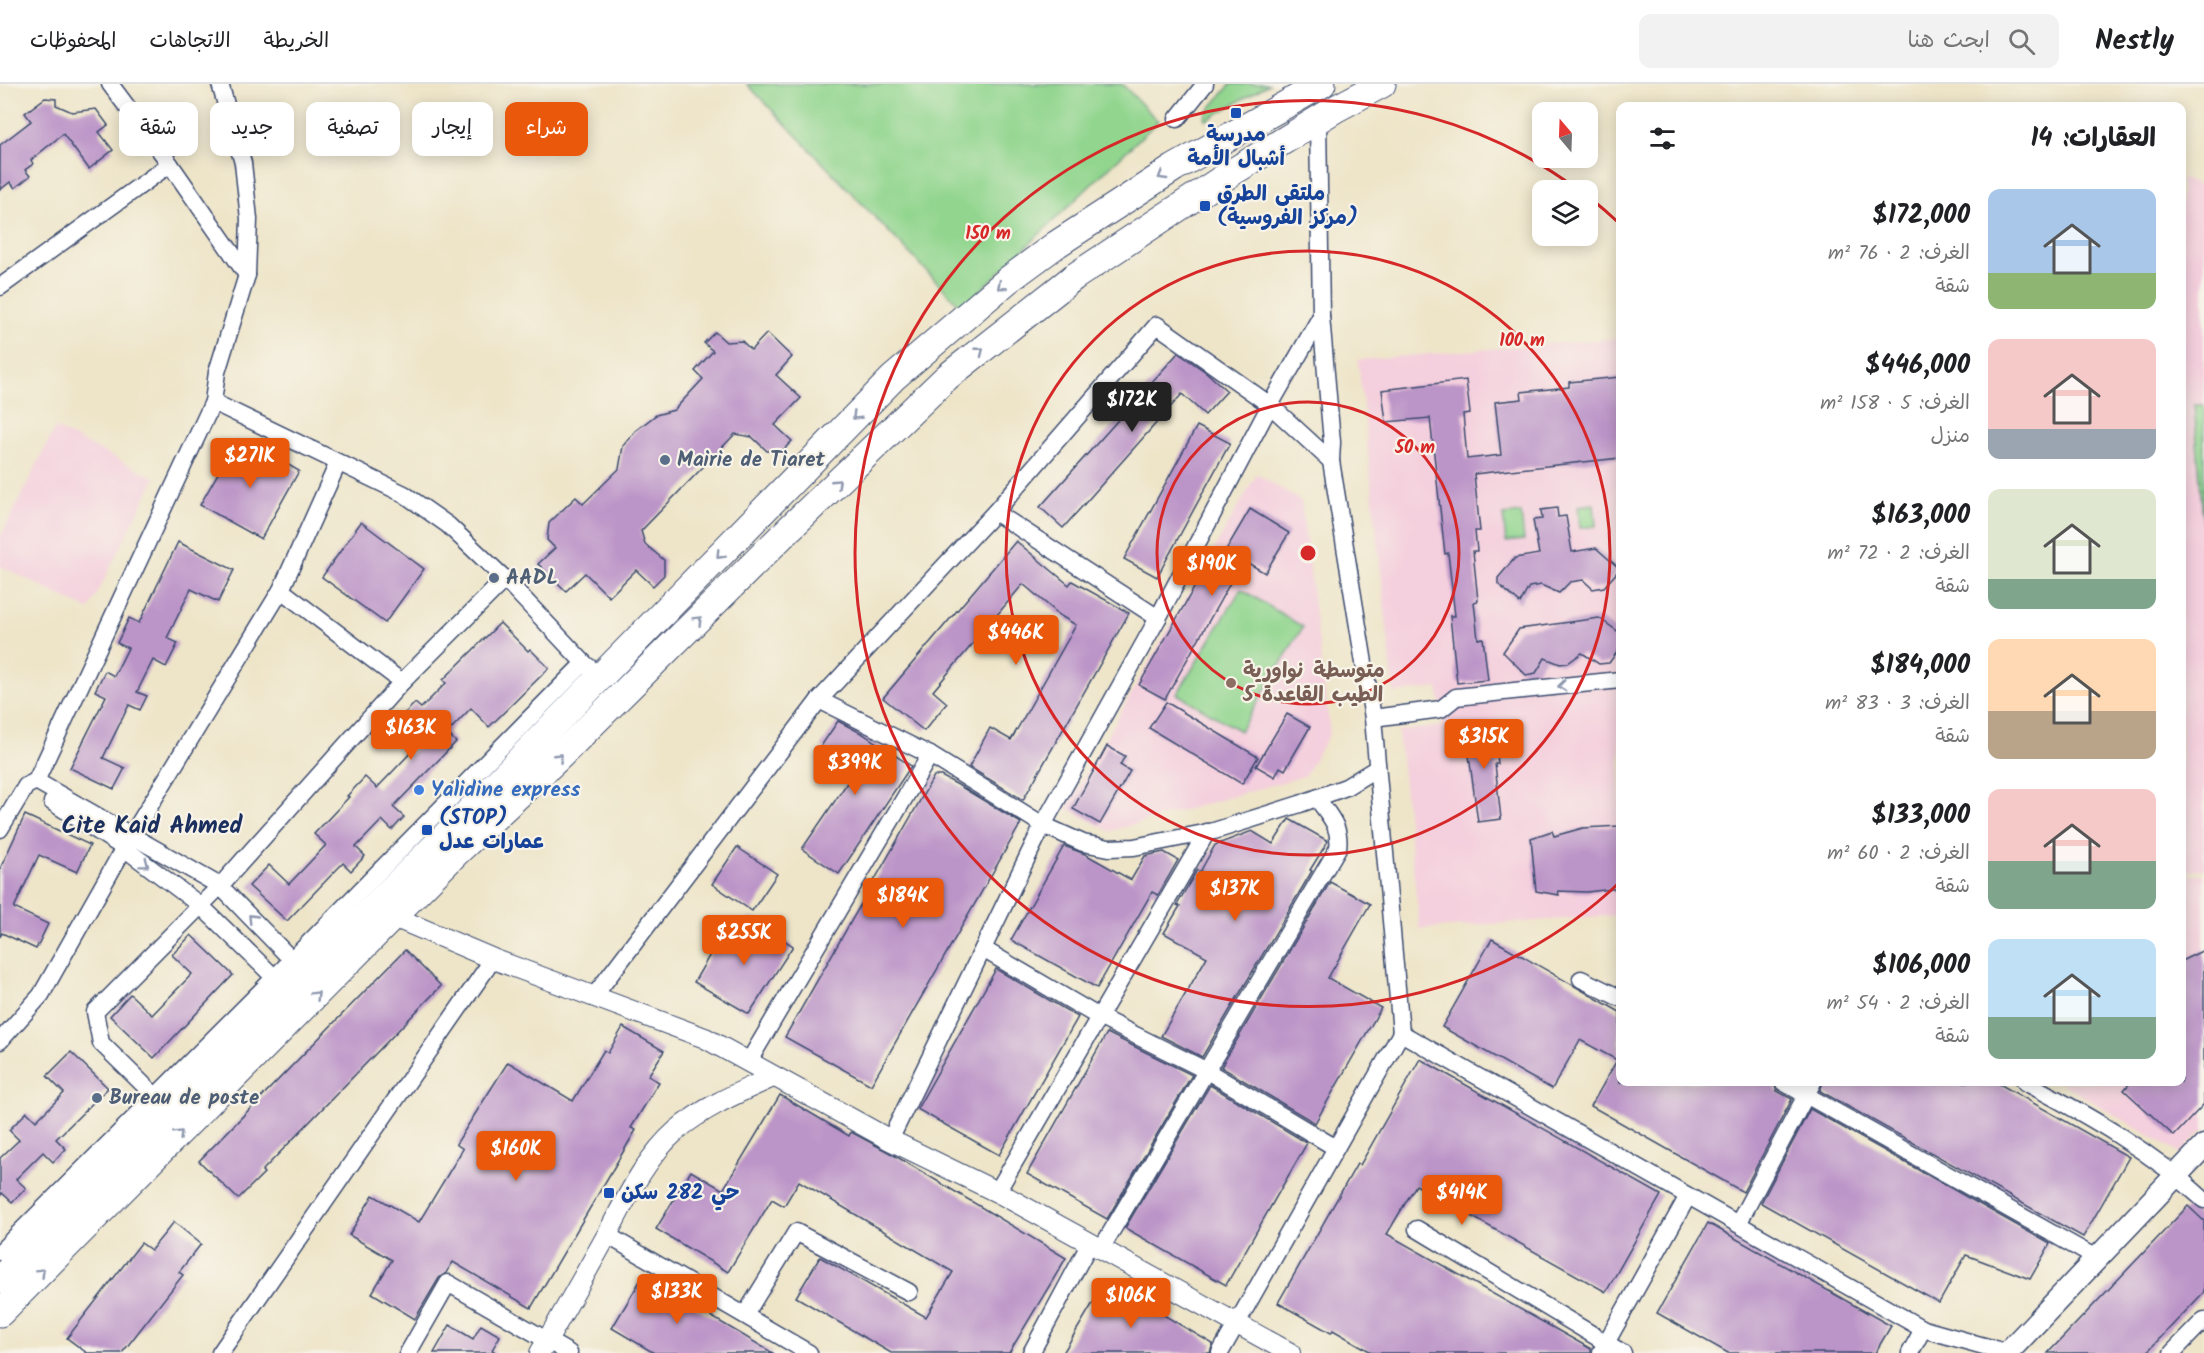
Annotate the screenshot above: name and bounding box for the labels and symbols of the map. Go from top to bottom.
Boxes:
north arrow [1532,102,1598,168]
marker: مدرسة أشبال الأمة [1229,106,1243,120]
place label: مدرسة أشبال الأمة [1187,119,1285,176]
one-way arrow [1158,168,1168,180]
place label: ملتقى الطرق (مركز الفروسية) [1217,178,1358,235]
marker: ملتقى الطرق (مركز الفروسية) [1198,199,1212,213]
text: 150 m [965,220,1011,249]
one-way arrow [997,278,1008,289]
text: 100 m [1499,327,1545,356]
one-way arrow [974,347,985,358]
pin: $172K [1090,382,1174,433]
one-way arrow [853,408,864,419]
text: 50 m [1394,434,1435,463]
pin: $271K [208,438,292,489]
place label: Mairie de Tiaret [677,444,826,477]
marker: Mairie de Tiaret [658,453,672,467]
one-way arrow [831,479,841,490]
centre of rings [1298,543,1318,563]
pin: $190K [1170,546,1254,597]
one-way arrow [716,547,727,558]
place label: AADL [506,562,558,595]
marker: AADL [487,571,501,585]
pin: $446K [974,615,1058,666]
one-way arrow [690,616,701,627]
place label: متوسطة نواورية الطيب القاعدة 5 [1242,655,1385,712]
marker: متوسطة نواورية الطيب القاعدة 5 [1224,676,1238,690]
one-way arrow [1557,679,1566,692]
pin: $163K [369,710,453,761]
pin: $315K [1442,719,1526,770]
pin: $399K [813,745,897,796]
one-way arrow [552,753,563,764]
place label: Yalidine express [431,774,580,807]
marker: Yalidine express [412,783,426,797]
place label: (STOP) عمارات عدل [439,802,545,859]
district label: Cite Kaid Ahmed [62,807,243,846]
marker: (STOP) عمارات عدل [420,823,434,837]
one-way arrow [139,857,150,868]
pin: $137K [1193,871,1277,922]
pin: $184K [861,878,945,929]
one-way arrow [248,915,259,926]
pin: $255K [702,915,786,966]
one-way arrow [309,992,320,1002]
place label: Bureau de poste [109,1082,259,1115]
marker: Bureau de poste [90,1091,104,1105]
one-way arrow [171,1130,182,1141]
pin: $160K [474,1131,558,1182]
pin: $414K [1420,1175,1504,1226]
place label: حي 282 سكن [621,1177,740,1211]
marker: حي 282 سكن [602,1186,616,1200]
one-way arrow [35,1268,45,1279]
pin: $133K [635,1274,719,1325]
pin: $106K [1089,1278,1173,1329]

